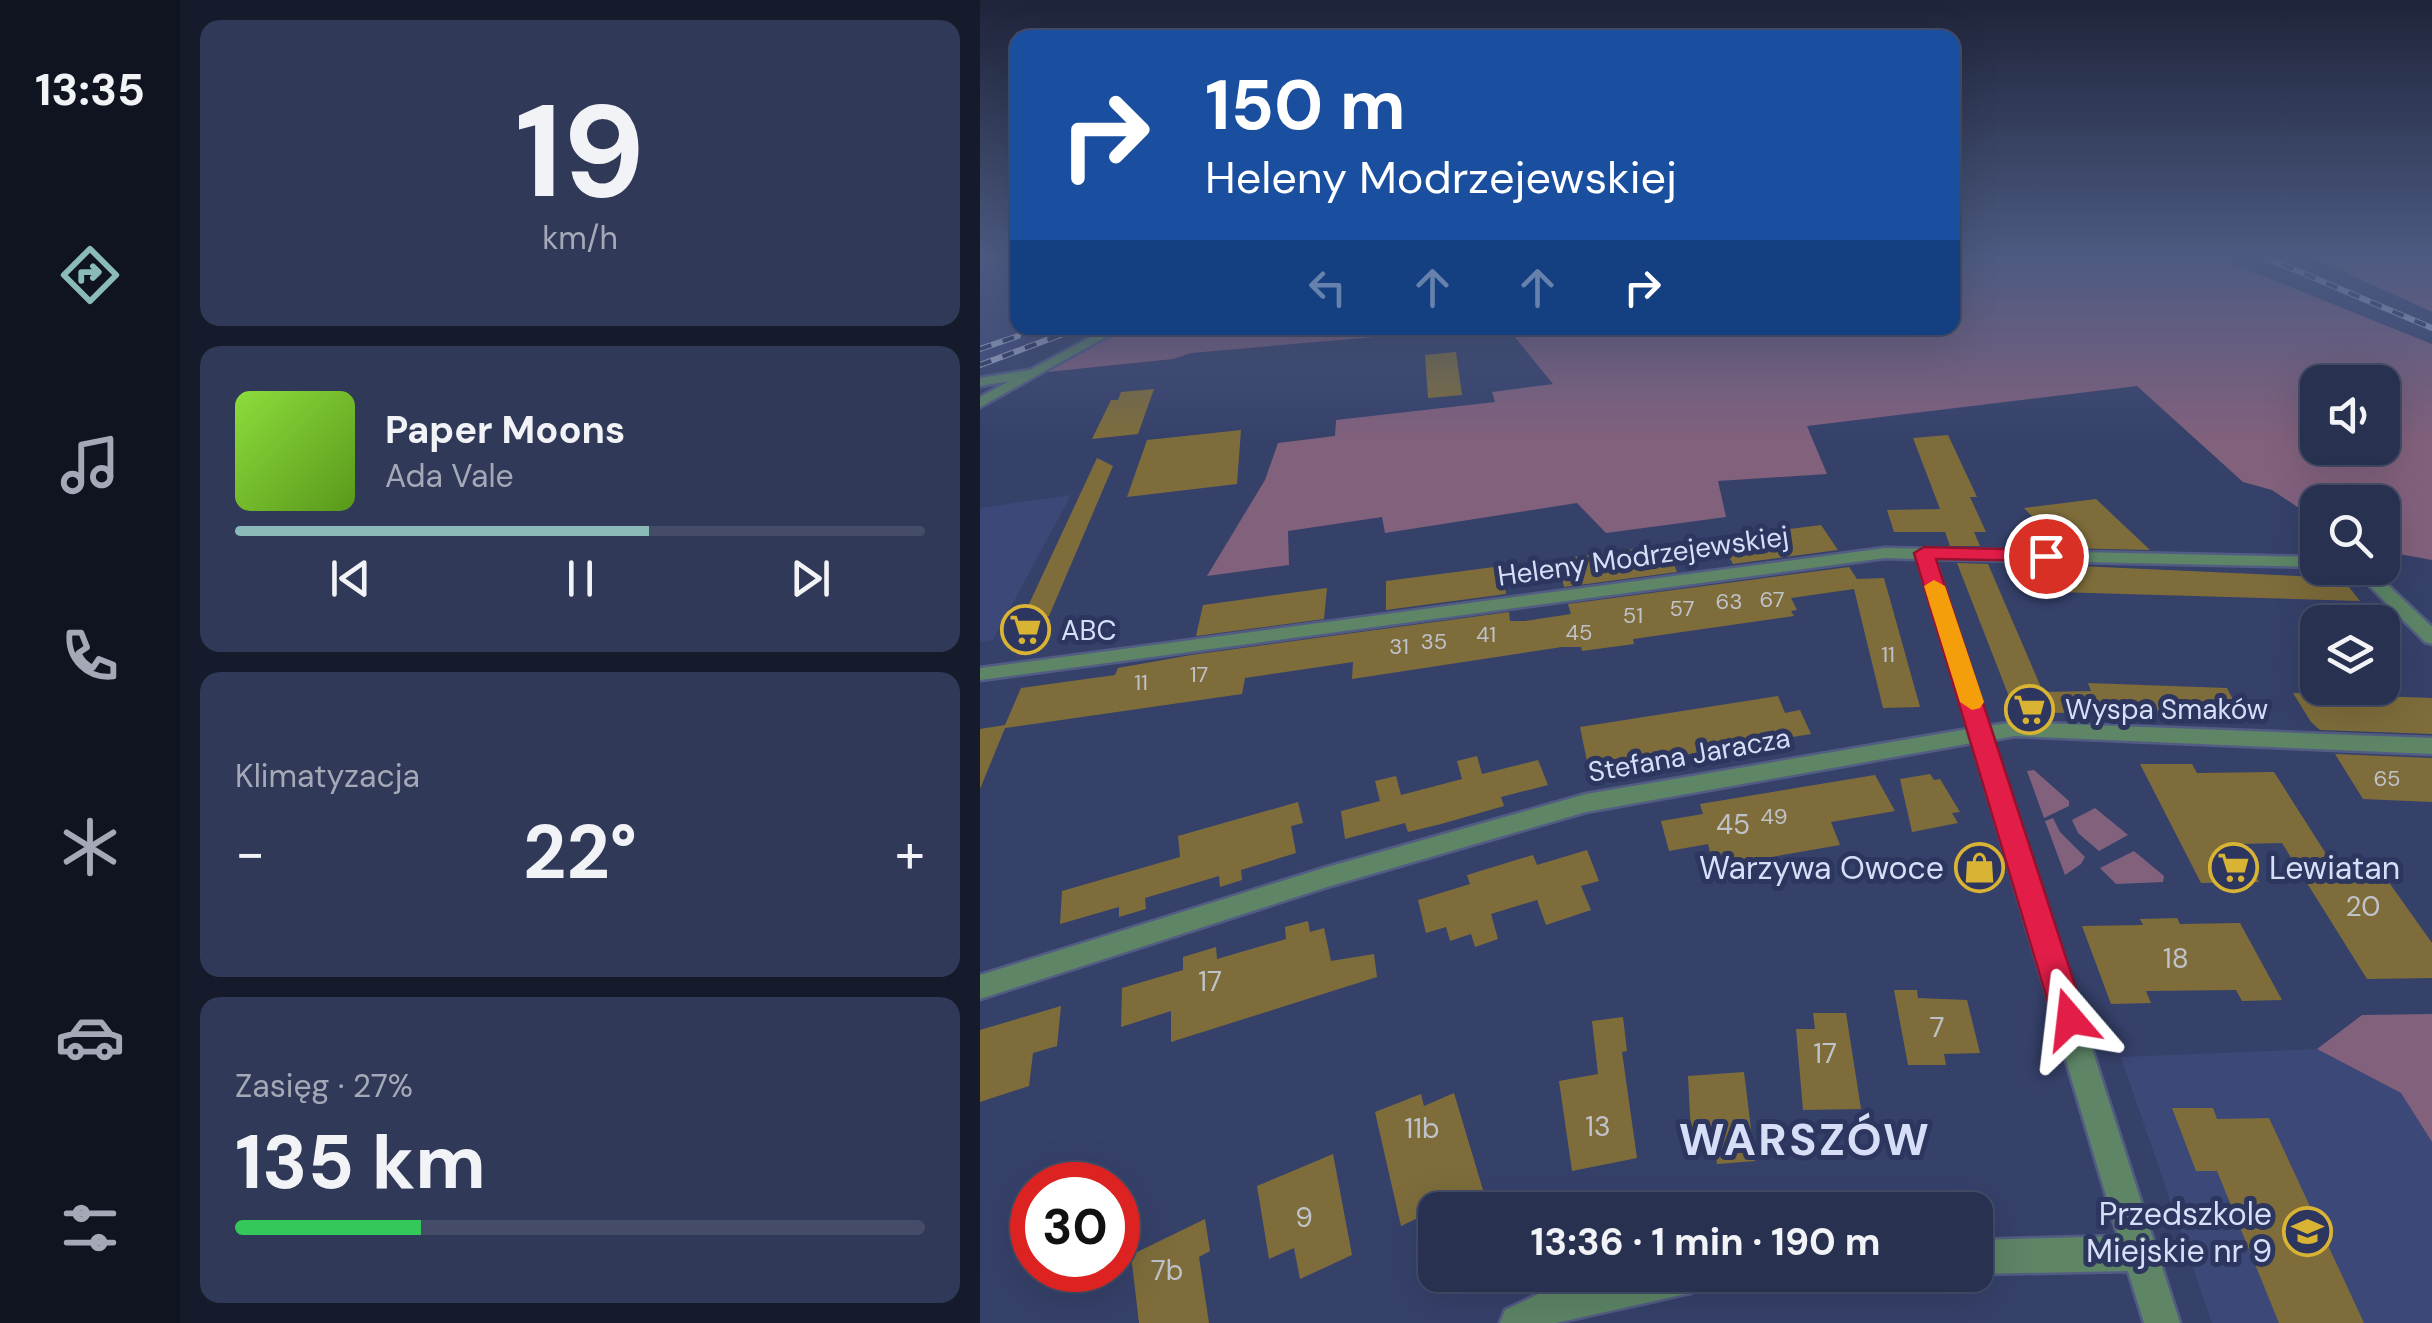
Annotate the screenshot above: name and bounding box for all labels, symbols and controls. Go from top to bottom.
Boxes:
text: 13:35 [35,60,145,119]
text: 150 m [1205,60,1406,151]
text: 19 [515,67,645,236]
icon: right [1040,70,1170,200]
text: Heleny Modrzejewskiej [1205,148,1677,207]
text: km/h [542,217,618,259]
icon: directions [55,240,125,310]
icon: left [1300,260,1355,315]
icon: ahead [1405,260,1460,315]
icon: ahead [1510,260,1565,315]
icon: right [1615,260,1670,315]
map controls [2300,365,2400,705]
button: sound [2300,365,2400,465]
text: Paper Moons [385,405,625,455]
icon: music [55,430,125,500]
text: Ada Vale [385,455,514,497]
button: search [2300,485,2400,585]
pin [2004,514,2089,599]
street label: Heleny Modrzejewskiej [1495,517,1791,595]
icon: arrive [2019,529,2074,584]
icon: previous [323,551,378,606]
icon: pause [553,551,608,606]
icon: next [783,551,838,606]
house number: 67 [1760,585,1785,614]
house number: 63 [1716,587,1742,616]
house number: 57 [1670,594,1694,623]
house number: 51 [1623,601,1643,630]
supermarket icon: ABC [1000,604,1052,656]
button: layers [2300,605,2400,705]
place label: ABC [1061,612,1117,649]
house number: 45 [1566,618,1592,647]
house number: 41 [1476,620,1496,649]
icon: phone [55,621,125,691]
house number: 35 [1421,627,1447,656]
house number: 31 [1389,632,1409,661]
house number: 11 [1881,640,1895,669]
house number: 17 [1190,660,1208,689]
house number: 11 [1134,668,1148,697]
supermarket icon: Wyspa Smaków [2004,683,2056,735]
place label: Wyspa Smaków [2065,691,2268,728]
street label: Stefana Jaracza [1585,719,1793,791]
text: Klimatyzacja [235,755,420,797]
house number: 65 [2374,764,2400,793]
house number: 49 [1760,802,1788,831]
text: 22° [523,804,637,901]
house number: 45 [1716,806,1750,843]
icon: climate [55,812,125,882]
text: − [235,817,265,889]
text: + [895,817,925,889]
shop icon: Warzywa Owoce [1953,842,2005,894]
supermarket icon: Lewiatan [2208,842,2260,894]
place label: Warzywa Owoce [1699,847,1944,889]
place label: Lewiatan [2269,847,2400,889]
house number: 20 [2345,888,2381,925]
house number: 18 [2163,940,2189,977]
house number: 17 [1198,963,1222,1000]
position arrow [2018,967,2122,1071]
icon: car [55,1002,125,1072]
house number: 7 [1930,1009,1944,1046]
house number: 17 [1813,1035,1837,1072]
text: Zasięg · 27% [235,1065,413,1107]
house number: 13 [1585,1108,1611,1145]
house number: 11b [1404,1110,1440,1147]
district label: WARSZÓW [1679,1110,1931,1169]
text: 135 km [235,1114,486,1211]
speed limit sign: 30 [1010,1162,1140,1292]
icon: filters [55,1193,125,1263]
place label: Przedszkole Miejskie nr 9 [2086,1193,2272,1272]
house number: 9 [1295,1199,1313,1236]
school or university icon: Przedszkole Miejskie nr 9 [2281,1206,2333,1258]
text: 13:36 · 1 min · 190 m [1530,1217,1881,1267]
house number: 7b [1151,1252,1183,1289]

